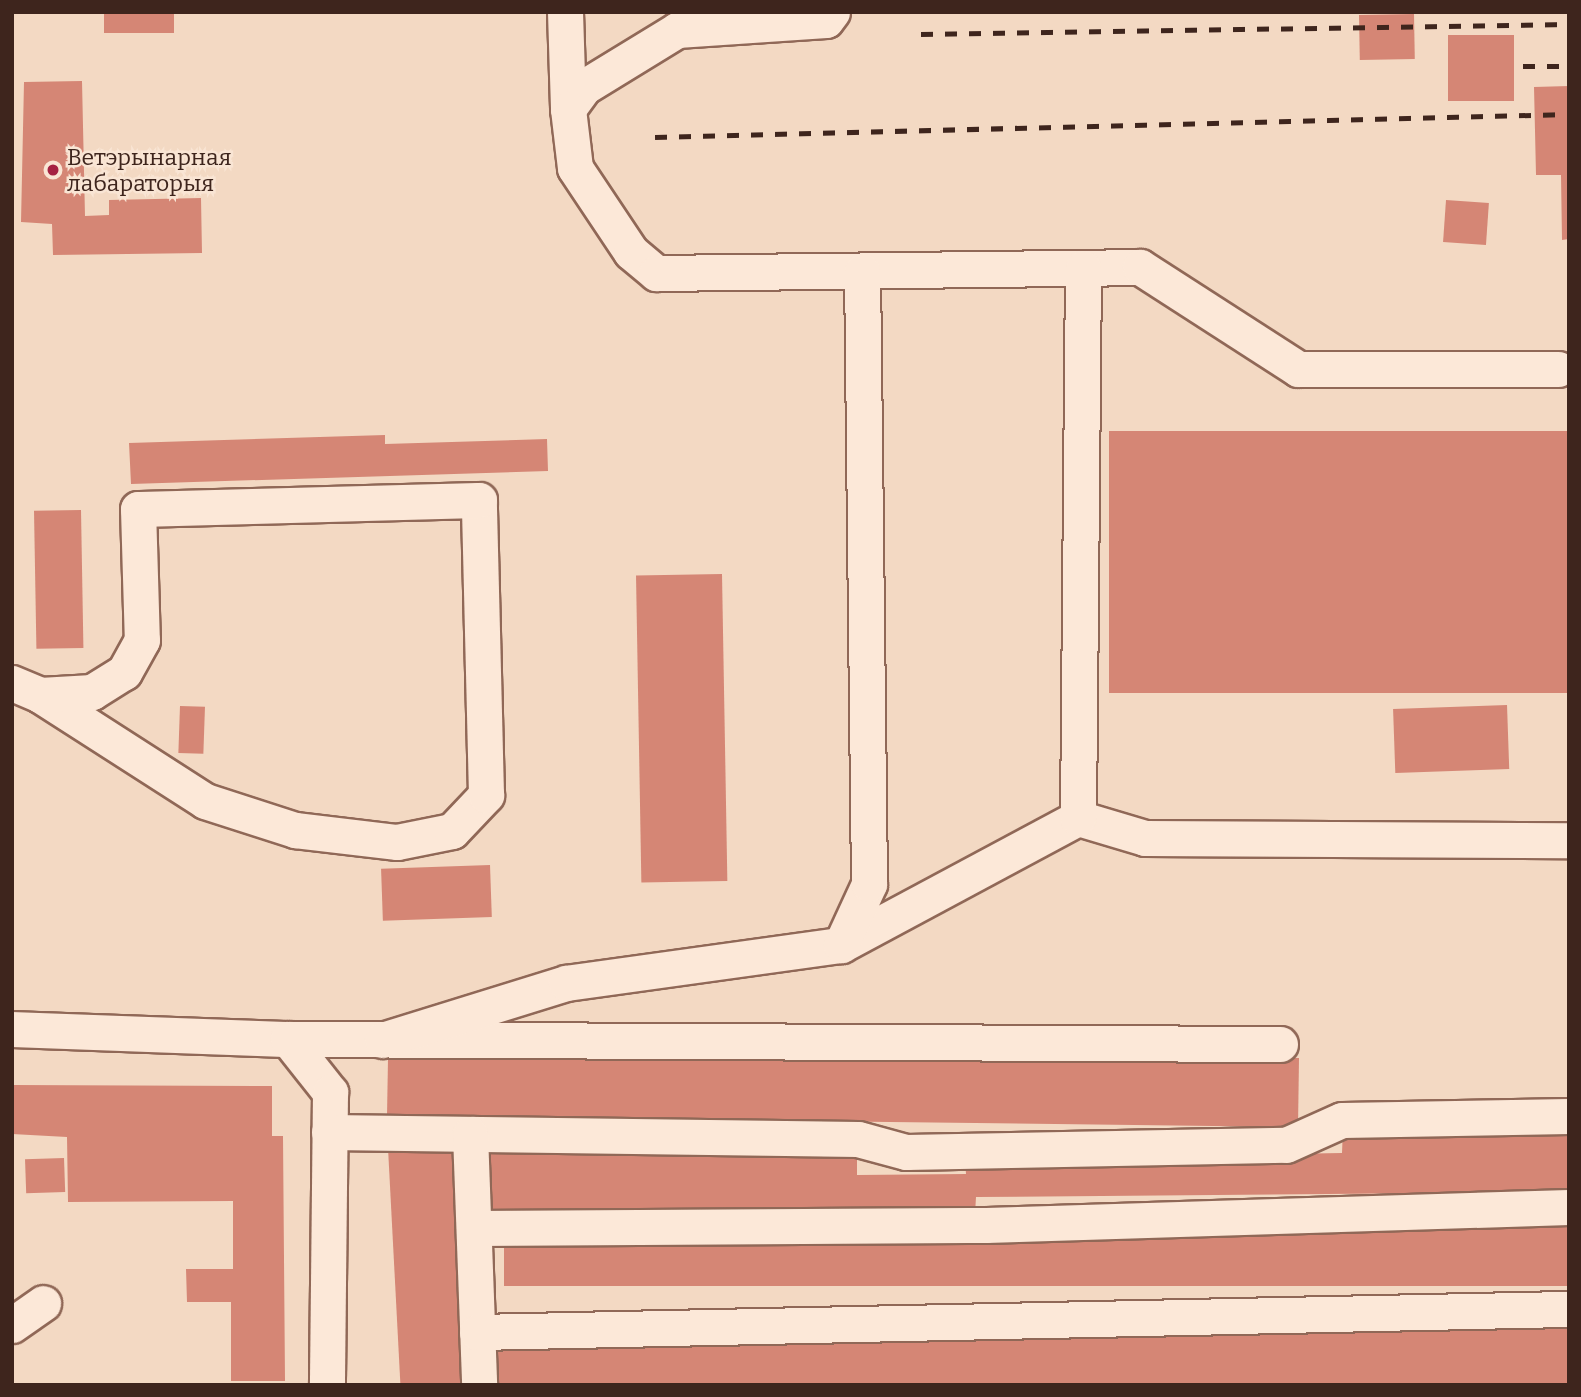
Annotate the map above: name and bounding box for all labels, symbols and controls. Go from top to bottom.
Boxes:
place label: Ветэрынарная лабараторыя [67,143,231,197]
marker: Ветэрынарная лабараторыя [45,162,61,178]

